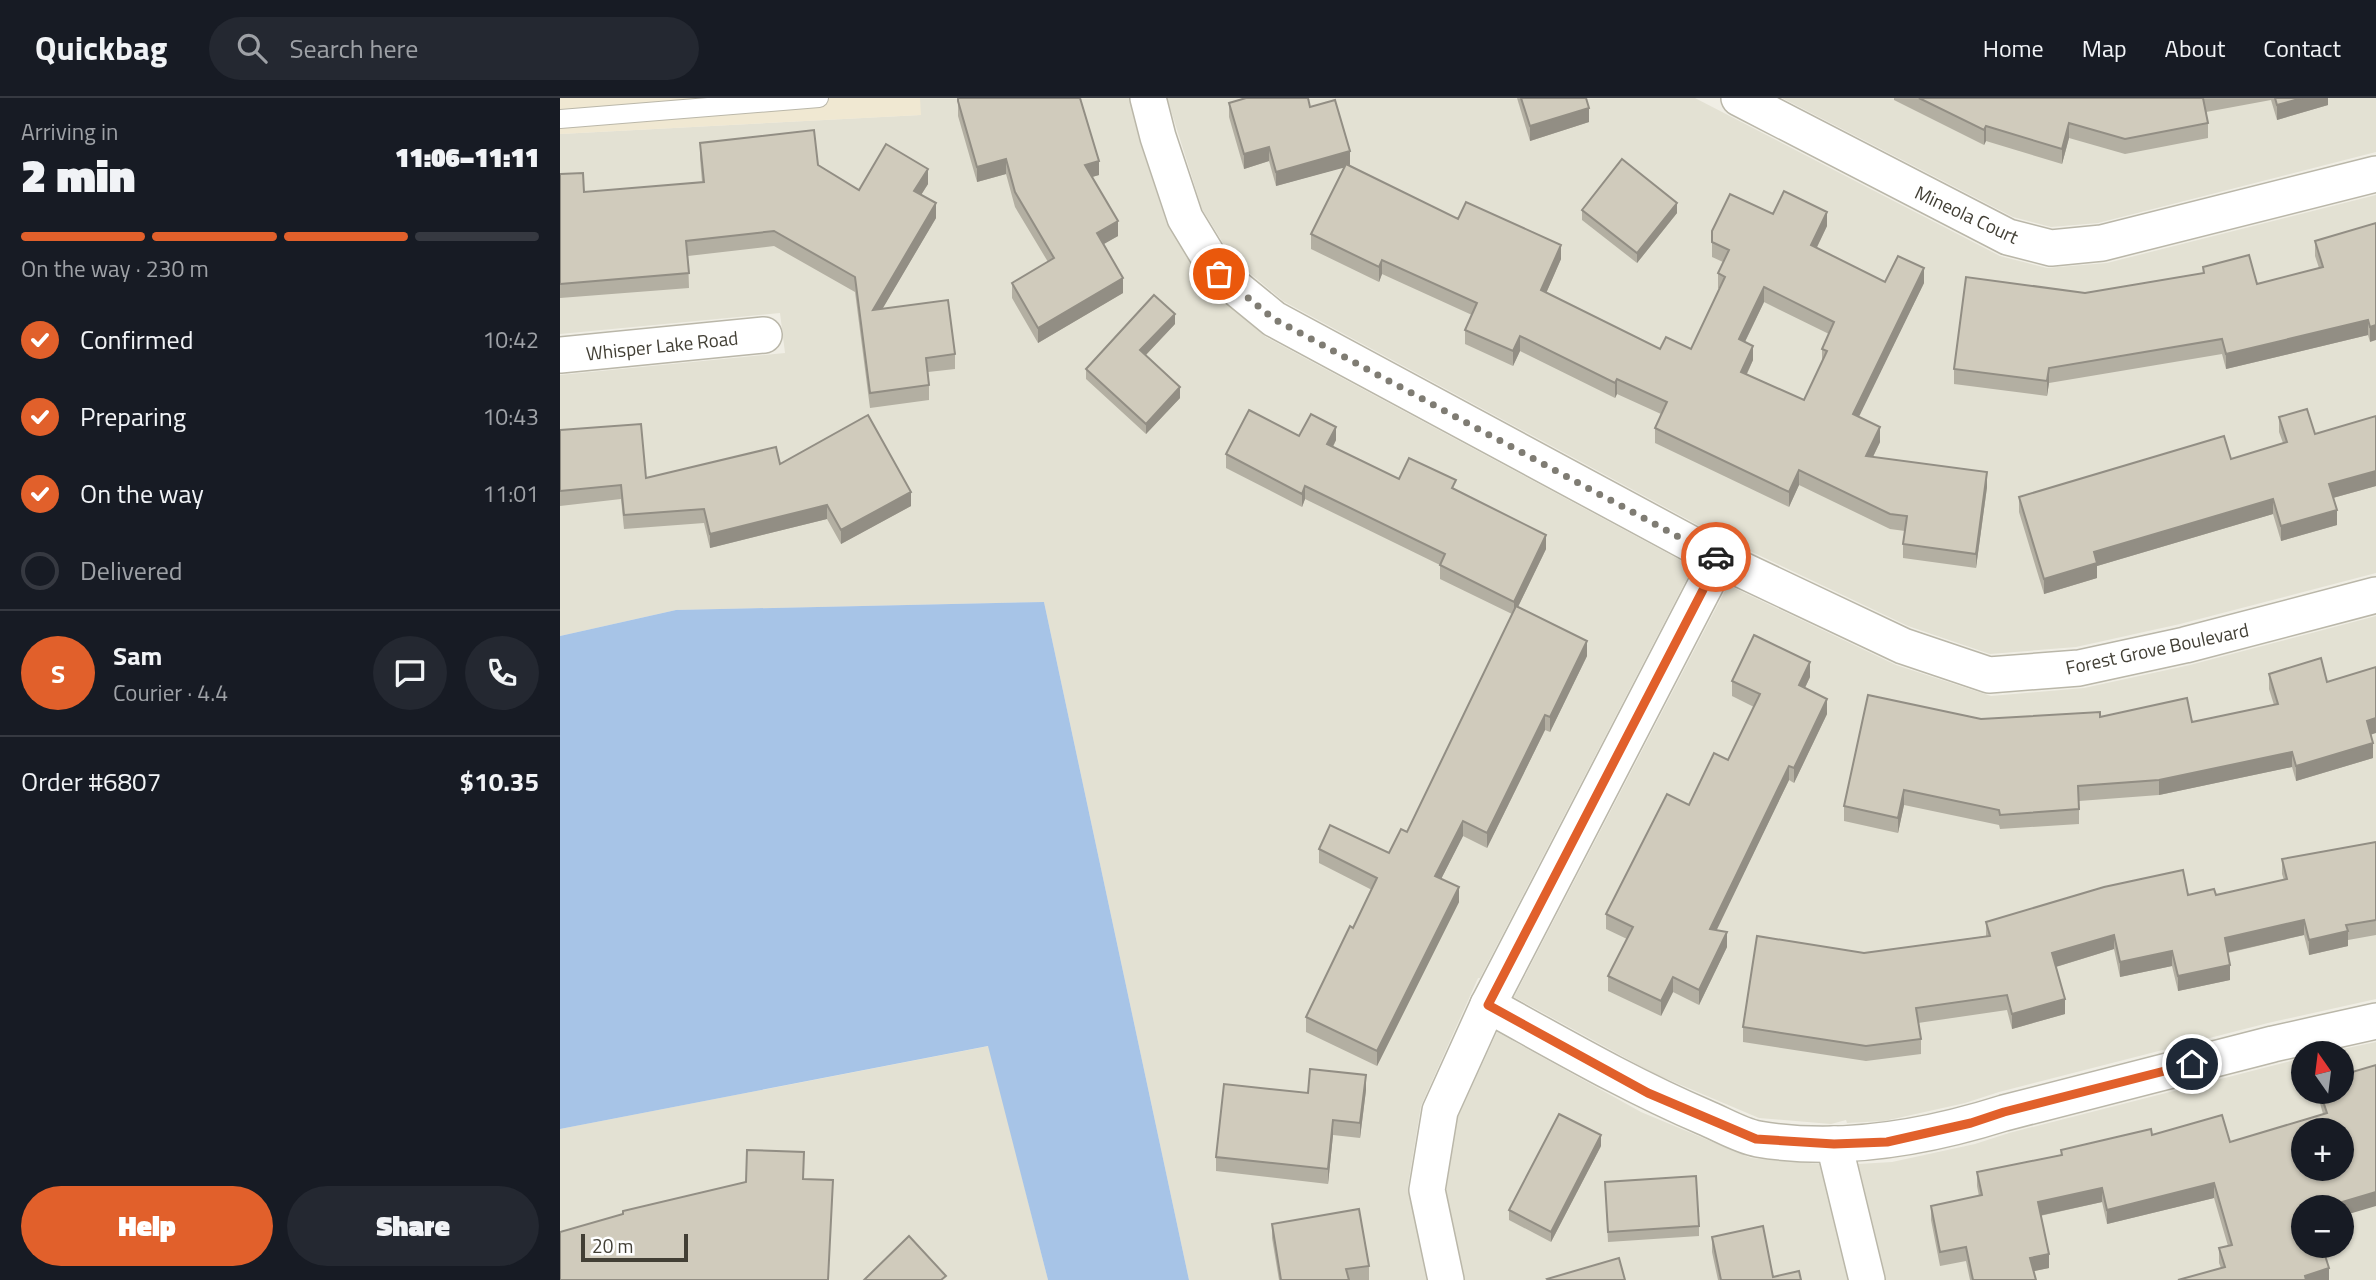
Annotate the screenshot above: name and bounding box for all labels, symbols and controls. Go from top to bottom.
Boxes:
search box [209,17,699,80]
text: Quickbag [35,23,167,73]
icon: search [233,29,271,67]
text: Search here [289,29,418,68]
text: Home [1983,30,2044,66]
text: Map [2082,30,2127,66]
text: About [2165,30,2225,66]
text: Contact [2263,30,2341,66]
text: Arriving in [21,114,118,149]
text: 11:06–11:11 [395,138,539,177]
text: 2 min [21,140,135,210]
street label: Mineola Court [1910,177,2024,251]
pin [1189,244,1249,304]
text: On the way · 230 m [21,251,209,286]
icon: bag [1200,255,1238,293]
text: Confirmed [80,320,194,359]
icon: check [21,321,59,359]
text: 10:42 [482,322,539,357]
street label: Whisper Lake Road [585,323,739,367]
text: Preparing [80,397,186,436]
icon: check [21,398,59,436]
text: 10:43 [482,399,539,434]
text: On the way [80,474,204,513]
icon: check [21,475,59,513]
text: 11:01 [482,476,539,511]
courier [1681,522,1751,592]
icon: car [1697,538,1735,576]
text: Delivered [80,551,183,590]
street label: Forest Grove Boulevard [2063,614,2251,682]
text: Sam [113,636,162,675]
button: chat [373,636,447,710]
button: phone [465,636,539,710]
text: S [51,654,65,693]
text: Courier · 4.4 [113,675,228,710]
text: Order #6807 [21,762,161,801]
text: $10.35 [460,762,539,801]
pin [2162,1034,2222,1094]
north arrow [2291,1041,2354,1104]
map controls [2291,1041,2354,1258]
icon: home [2173,1045,2211,1083]
button: + [2291,1118,2354,1181]
button: Help [21,1186,273,1266]
button: Share [287,1186,539,1266]
button: − [2291,1195,2354,1258]
scale bar [581,1231,688,1263]
text: 20 m [592,1231,633,1260]

